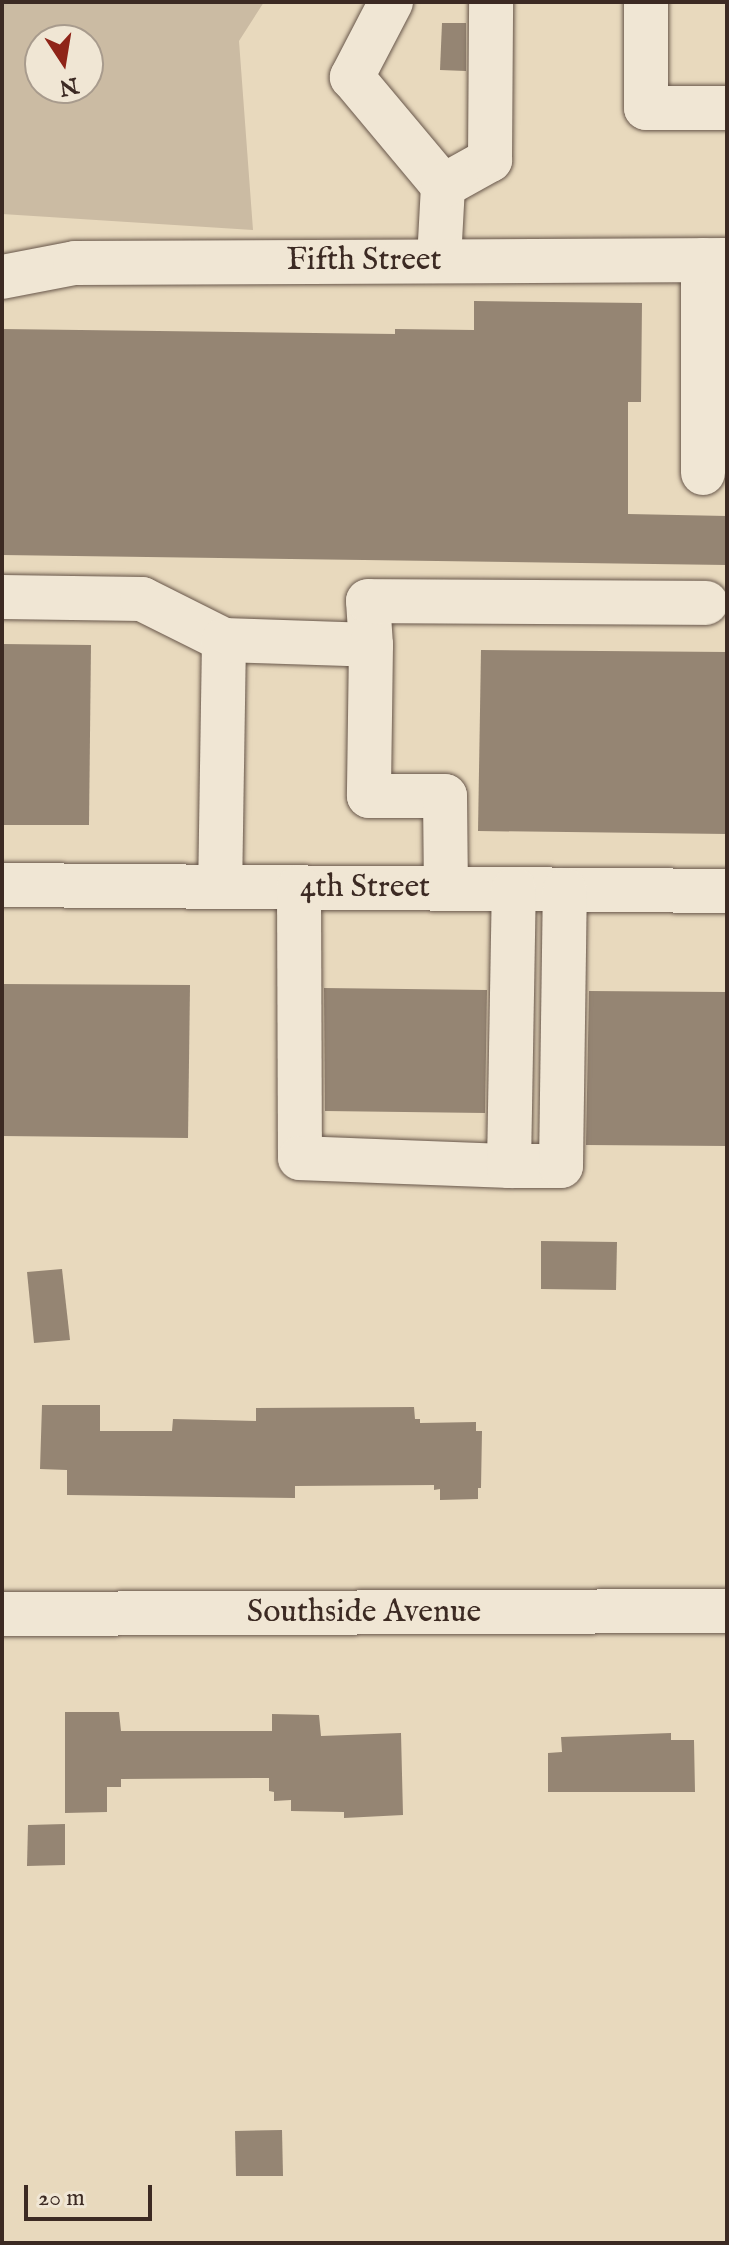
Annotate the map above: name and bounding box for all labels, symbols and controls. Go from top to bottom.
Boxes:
north arrow [24,24,104,104]
text: N [56,70,81,101]
street label: Fifth Street [287,242,441,280]
street label: 4th Street [300,869,430,907]
street label: Southside Avenue [247,1594,481,1632]
scale bar [28,2169,156,2219]
text: 20 m [38,2183,85,2214]

